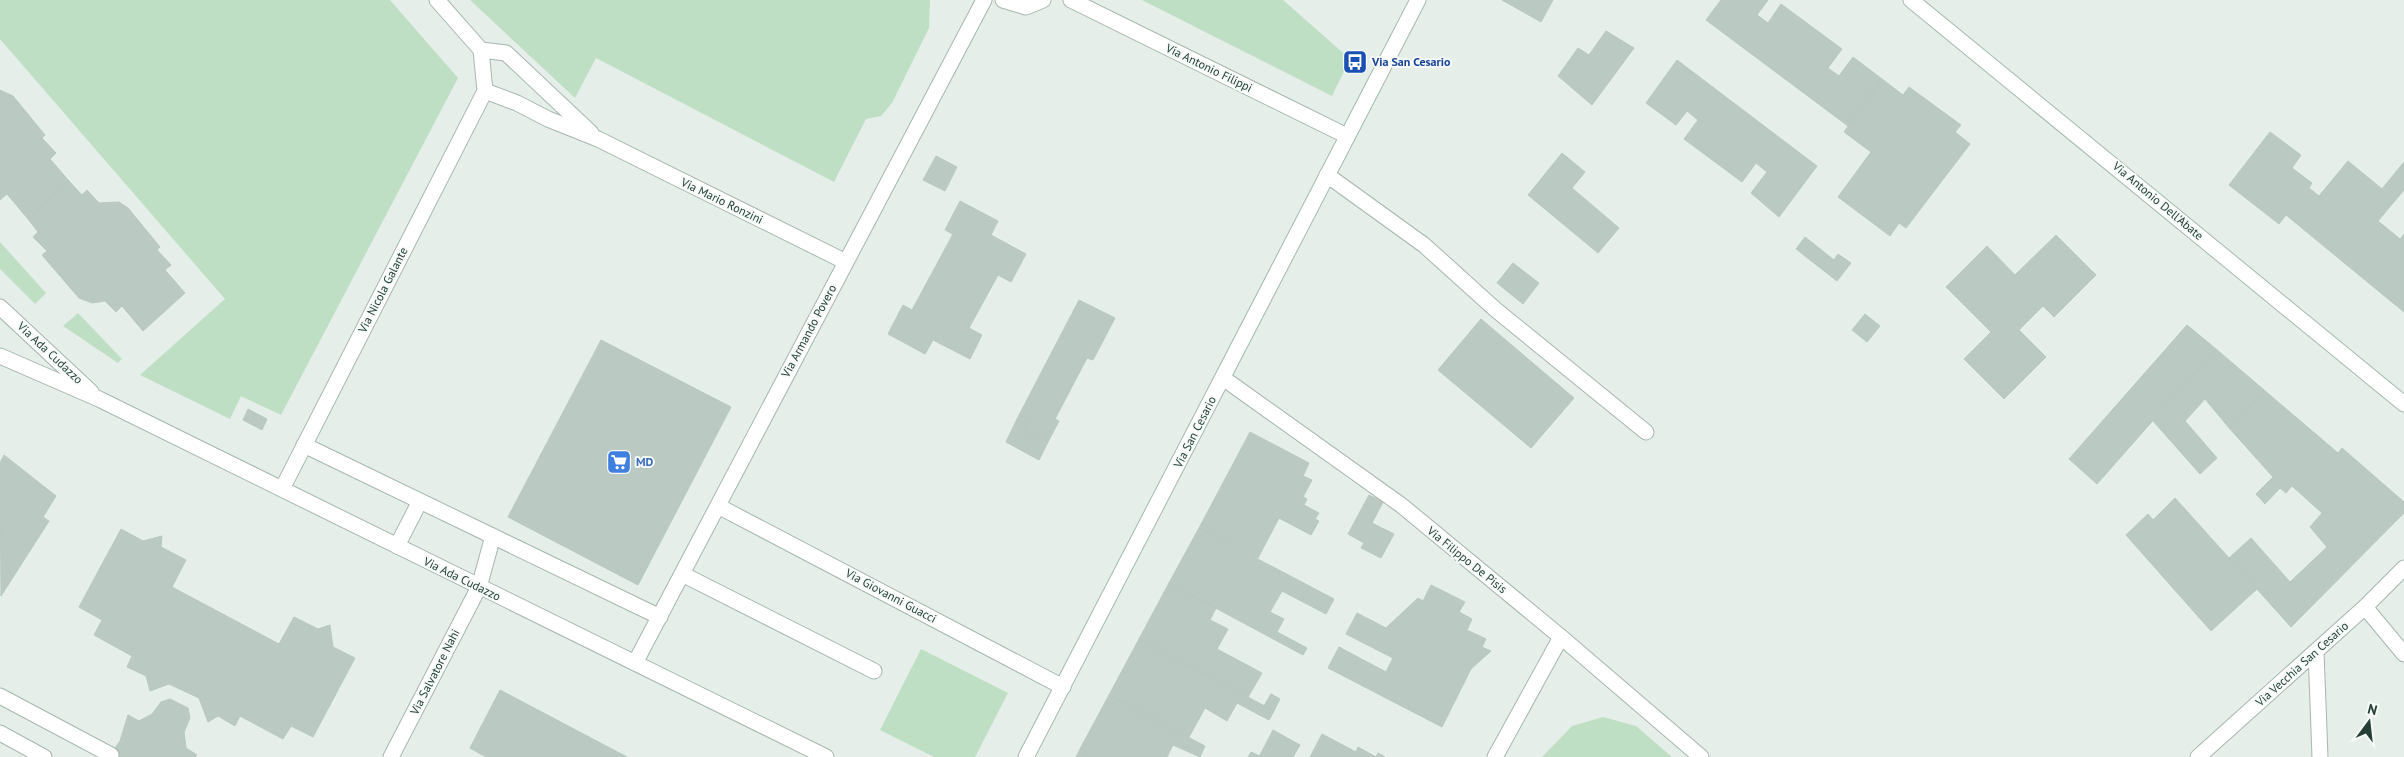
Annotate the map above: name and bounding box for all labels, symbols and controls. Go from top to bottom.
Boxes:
street label: Via Antonio Filippi [1163,40,1255,95]
bus stop icon: Via San Cesario [1342,49,1368,75]
place label: Via San Cesario [1371,54,1451,69]
street label: Via Antonio Dell'Abate [2109,158,2207,243]
street label: Via Mario Ronzini [678,174,766,227]
street label: Via Nicola Galante [354,244,411,336]
street label: Via Armando Povero [777,282,839,381]
street label: Via Ada Cudazzo [14,318,86,387]
street label: Via San Cesario [1170,393,1219,471]
supermarket icon: MD [606,449,632,475]
place label: MD [636,454,654,469]
street label: Via Filippo De Pisis [1424,522,1510,596]
street label: Via Ada Cudazzo [420,553,503,604]
street label: Via Giovanni Guacci [842,565,939,626]
street label: Via Vecchia San Cesario [2251,618,2351,710]
street label: Via Salvatore Nahi [406,626,463,718]
north arrow [2344,697,2394,747]
text: N [2366,700,2379,719]

